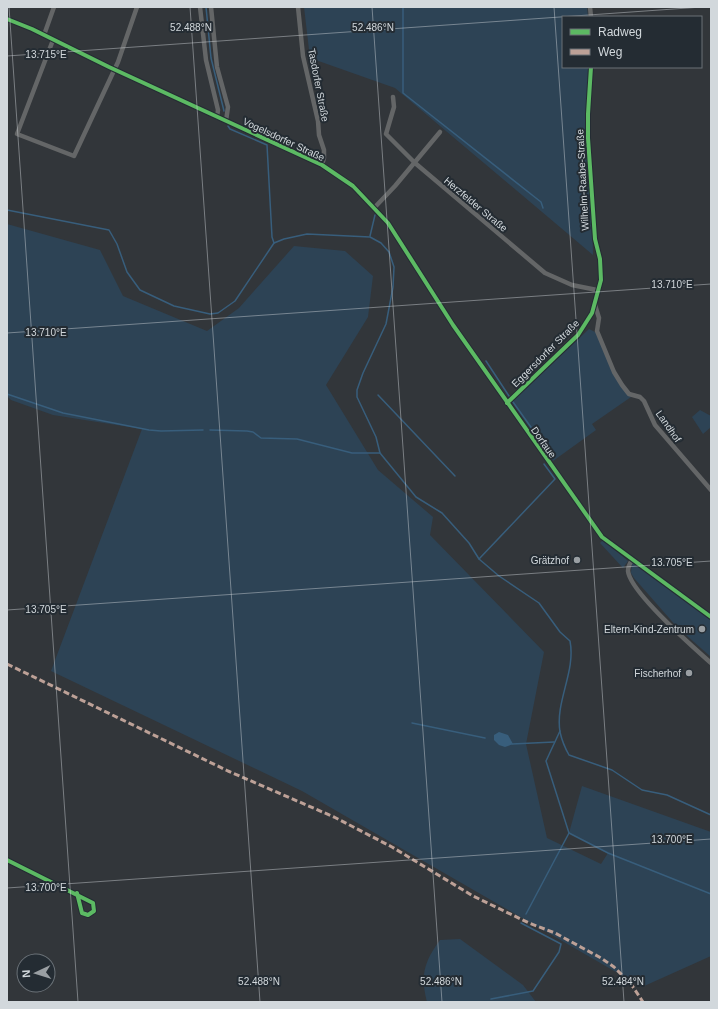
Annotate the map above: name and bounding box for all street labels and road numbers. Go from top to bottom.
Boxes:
street label: Tasdorfer Straße [306,47,331,123]
street label: Vogelsdorfer Straße [241,116,327,163]
street label: Wilhelm-Raabe-Straße [574,128,591,231]
street label: Herzfelder Straße [442,175,510,234]
street label: Eggersdorfer Straße [509,317,582,389]
street label: Landhof [654,408,684,444]
street label: Dorfaue [529,425,559,460]

